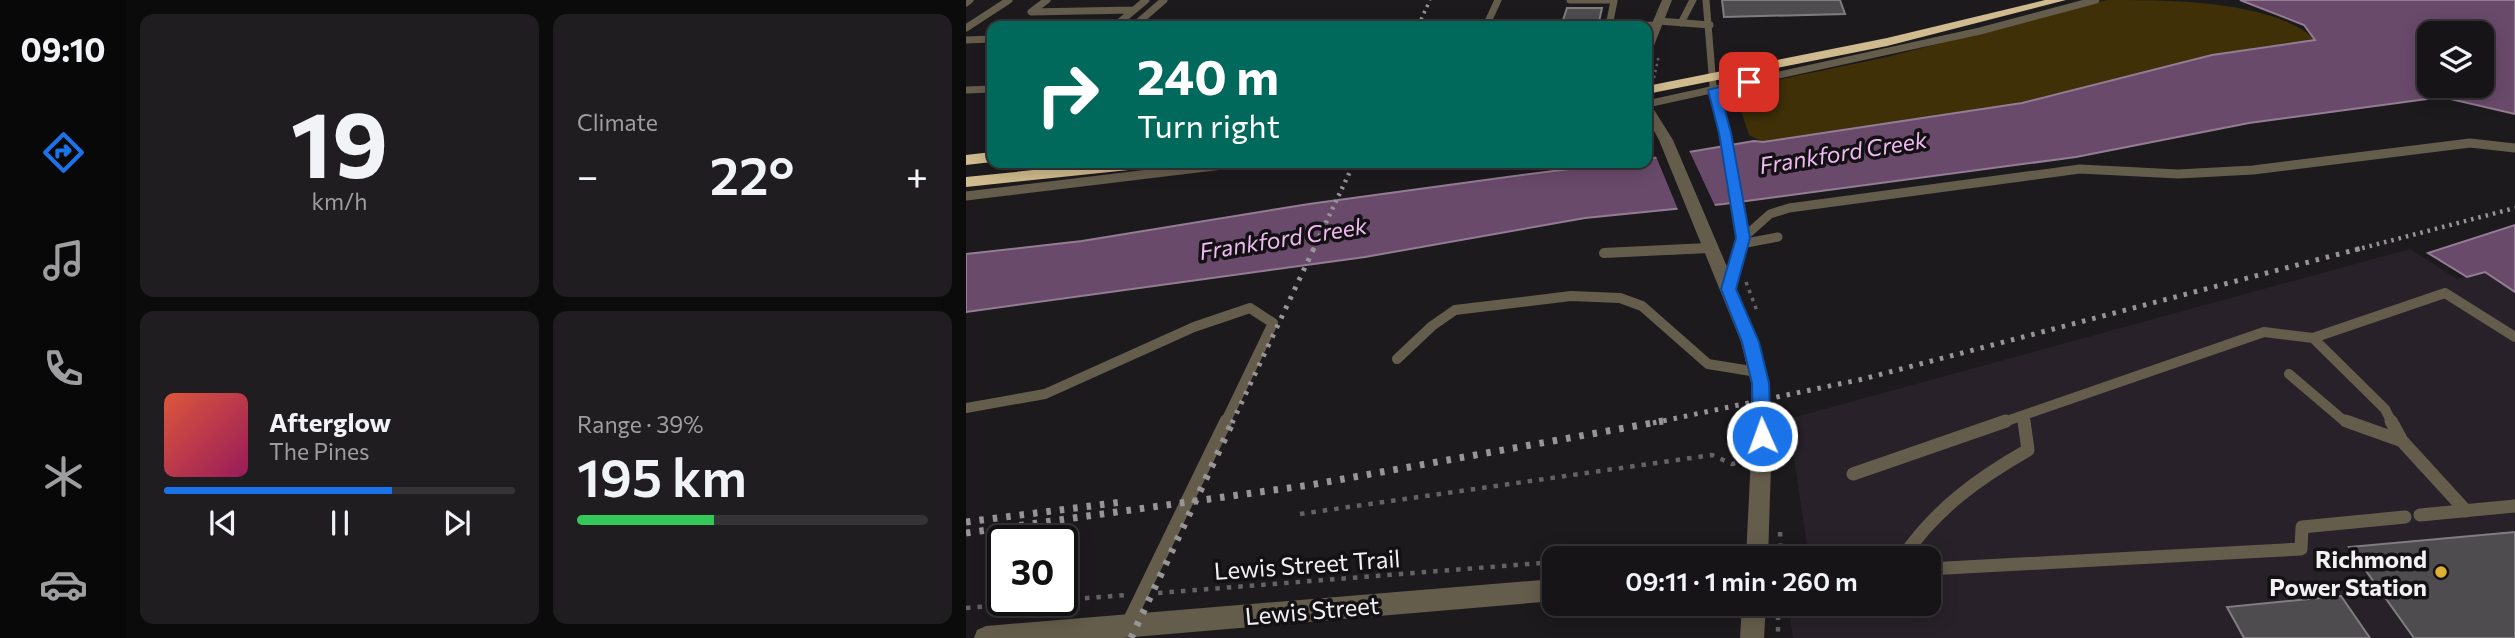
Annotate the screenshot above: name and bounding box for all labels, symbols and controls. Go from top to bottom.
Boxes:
map controls [2417,21,2494,98]
button: layers [2417,21,2494,98]
text: 09:10 [20,29,106,69]
text: 240 m [1137,45,1279,105]
icon: right [1022,49,1113,140]
pin [1719,52,1779,112]
icon: arrive [1730,63,1768,101]
text: 19 [291,85,388,197]
text: Turn right [1137,105,1280,145]
text: Climate [577,108,658,136]
water label: Frankford Creek [1757,125,1929,179]
icon: directions [39,128,88,177]
text: 22° [710,142,794,206]
text: − [577,151,599,198]
text: + [906,151,928,198]
text: km/h [312,187,367,215]
water label: Frankford Creek [1197,211,1369,265]
icon: music [39,236,88,285]
icon: phone [39,344,88,393]
position arrow [1725,399,1799,473]
text: Afterglow [269,406,391,437]
text: Range · 39% [577,410,704,438]
text: The Pines [269,437,370,465]
text: 195 km [577,444,747,508]
icon: climate [39,452,88,501]
icon: previous [204,504,242,542]
icon: pause [321,504,359,542]
icon: next [438,504,476,542]
speed limit sign: 30 [987,525,1078,616]
street label: Lewis Street Trail [1213,543,1401,585]
place label: Richmond Power Station [2269,544,2427,601]
icon: car [39,560,88,609]
marker: Richmond Power Station [2433,564,2449,580]
text: 09:11 · 1 min · 260 m [1625,565,1858,596]
street label: Lewis Street [1244,590,1381,630]

